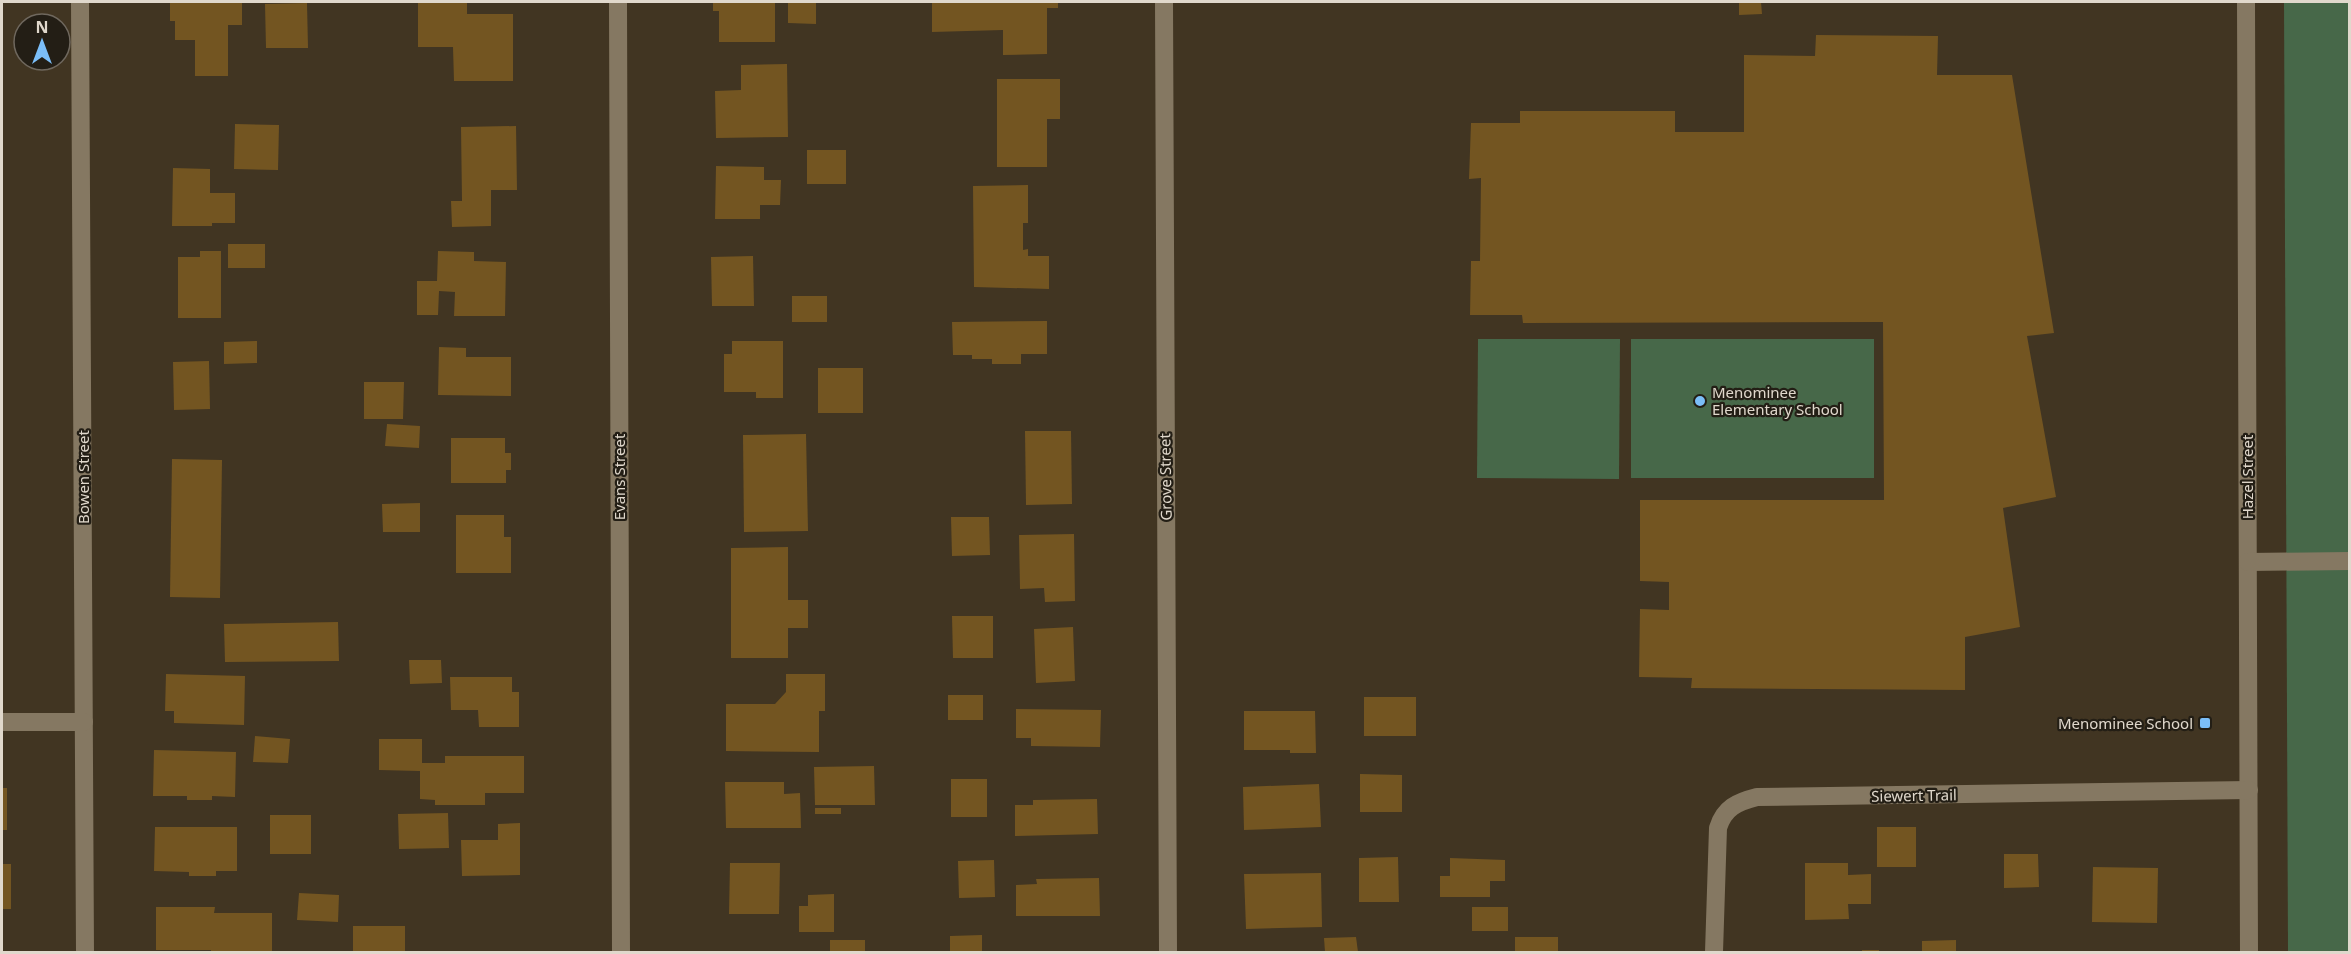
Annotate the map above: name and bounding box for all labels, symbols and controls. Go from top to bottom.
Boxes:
north arrow [12,12,72,72]
text: N [35,16,49,38]
place label: Menominee Elementary School [1712,382,1843,419]
marker: Menominee Elementary School [1693,394,1707,408]
street label: Bowen Street [73,430,93,524]
street label: Evans Street [609,433,629,520]
street label: Grove Street [1154,433,1176,521]
street label: Hazel Street [2237,434,2257,519]
place label: Menominee School [2058,713,2193,733]
marker: Menominee School [2198,716,2212,730]
street label: Siewert Trail [1871,784,1957,806]

